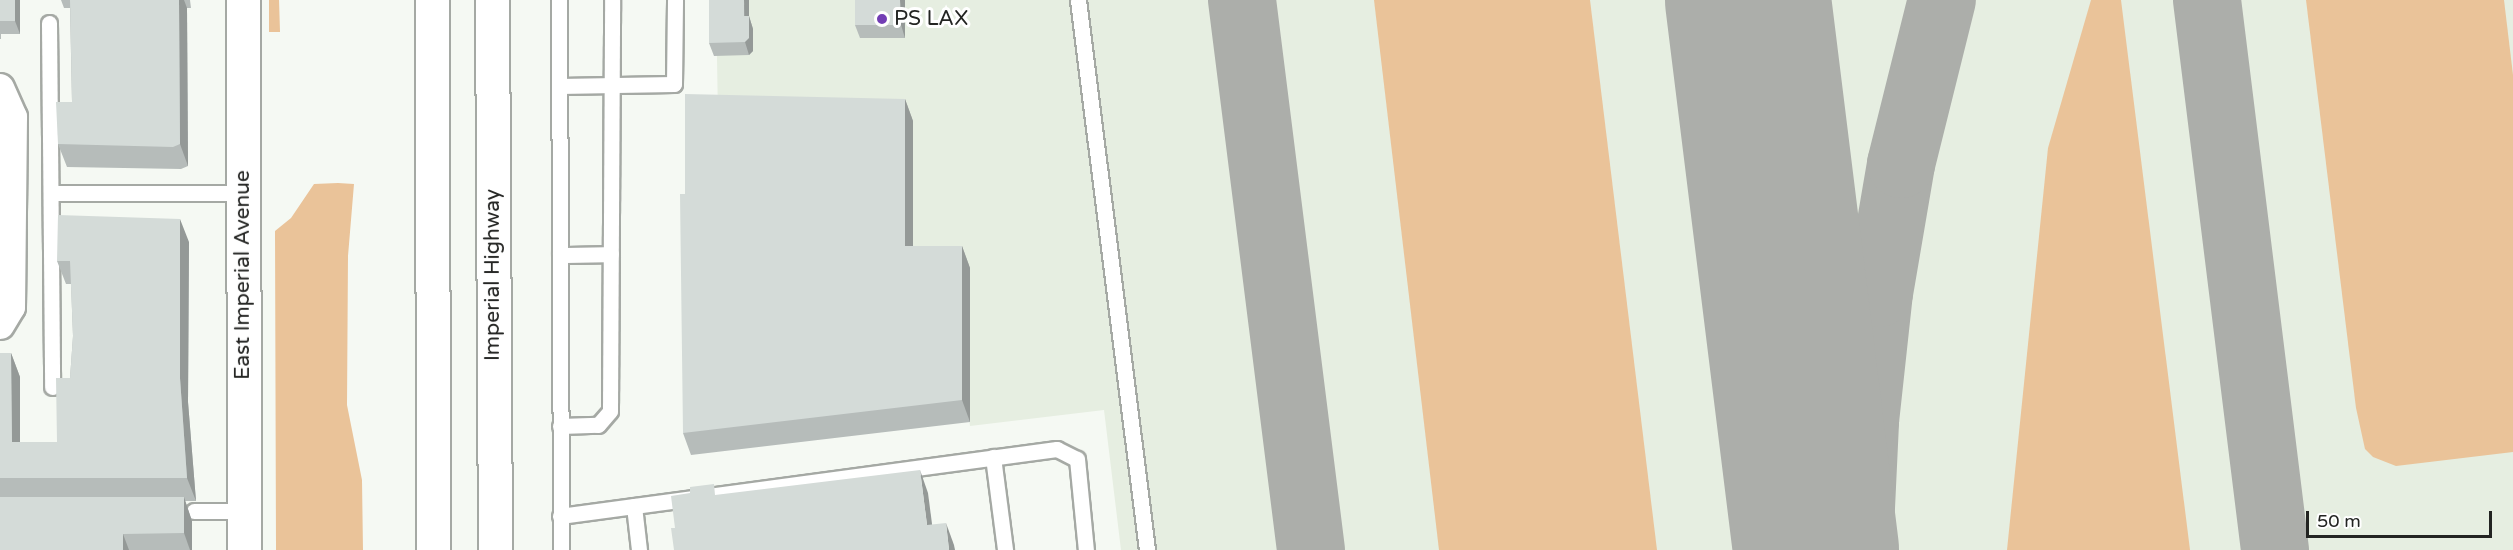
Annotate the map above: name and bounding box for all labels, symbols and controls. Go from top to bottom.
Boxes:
place label: PS LAX [894,6,968,32]
marker: PS LAX [875,12,889,26]
street label: East Imperial Avenue [230,170,256,380]
street label: Imperial Highway [480,189,506,361]
scale bar [2309,499,2495,537]
text: 50 m [2317,510,2361,532]

